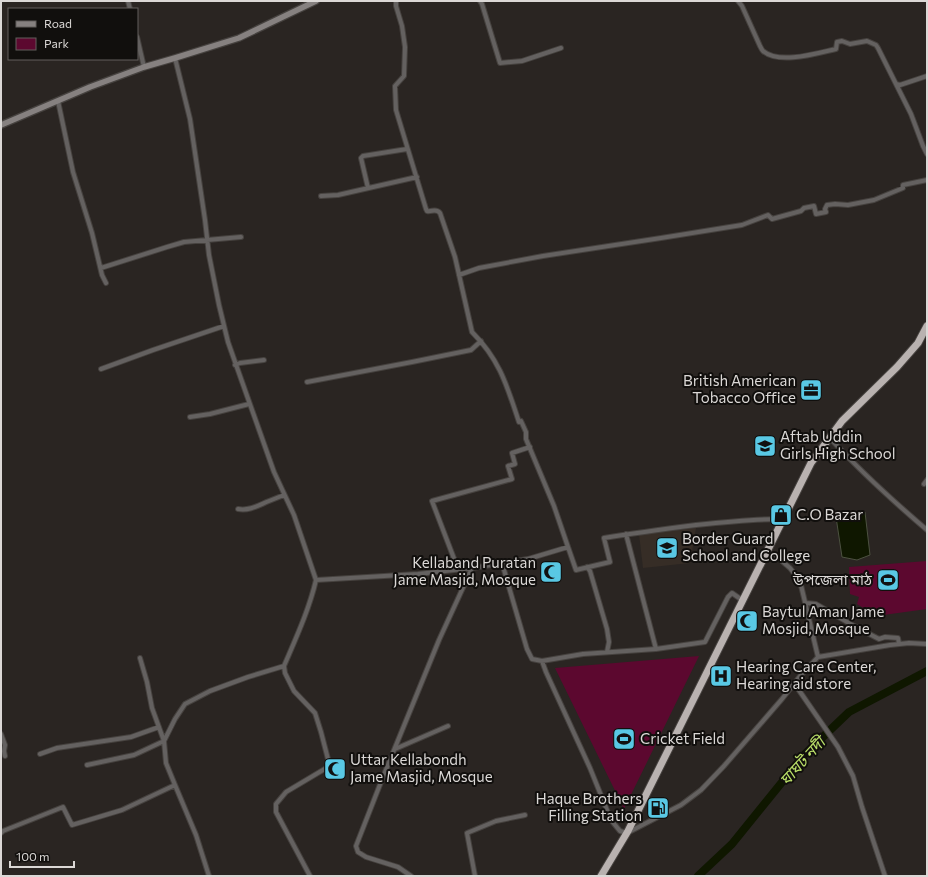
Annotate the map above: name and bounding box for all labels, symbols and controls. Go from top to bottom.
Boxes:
legend [8,8,138,60]
text: Road [44,16,72,30]
text: Park [44,36,70,50]
place label: British American Tobacco Office [683,371,796,406]
office icon: British American Tobacco Office [798,377,824,403]
place label: Aftab Uddin Girls High School [780,427,896,462]
school or university icon: Aftab Uddin Girls High School [752,433,778,459]
shop icon: C.O Bazar [768,502,794,528]
place label: C.O Bazar [796,505,863,523]
place label: Border Guard School and College [682,529,810,564]
school or university icon: Border Guard School and College [654,535,680,561]
place label: Kellaband Puratan Jame Masjid, Mosque [393,553,536,588]
mosque icon: Kellaband Puratan Jame Masjid, Mosque [538,559,564,585]
sports icon: উপজেলা মাঠ [875,567,901,593]
place label: উপজেলা মাঠ [792,570,873,588]
place label: Baytul Aman Jame Mosjid, Mosque [762,602,884,637]
mosque icon: Baytul Aman Jame Mosjid, Mosque [734,608,760,634]
place label: Hearing Care Center, Hearing aid store [736,657,877,692]
hospital icon: Hearing Care Center, Hearing aid store [708,663,734,689]
sports icon: Cricket Field [611,726,637,752]
place label: Cricket Field [640,729,725,747]
water label: ঘাঘট নদী [775,730,830,789]
place label: Uttar Kellabondh Jame Masjid, Mosque [350,750,493,785]
mosque icon: Uttar Kellabondh Jame Masjid, Mosque [322,756,348,782]
place label: Haque Brothers Filling Station [535,789,642,824]
fuel station icon: Haque Brothers Filling Station [645,795,671,821]
scale bar [10,843,74,869]
text: 100 m [16,849,50,863]

